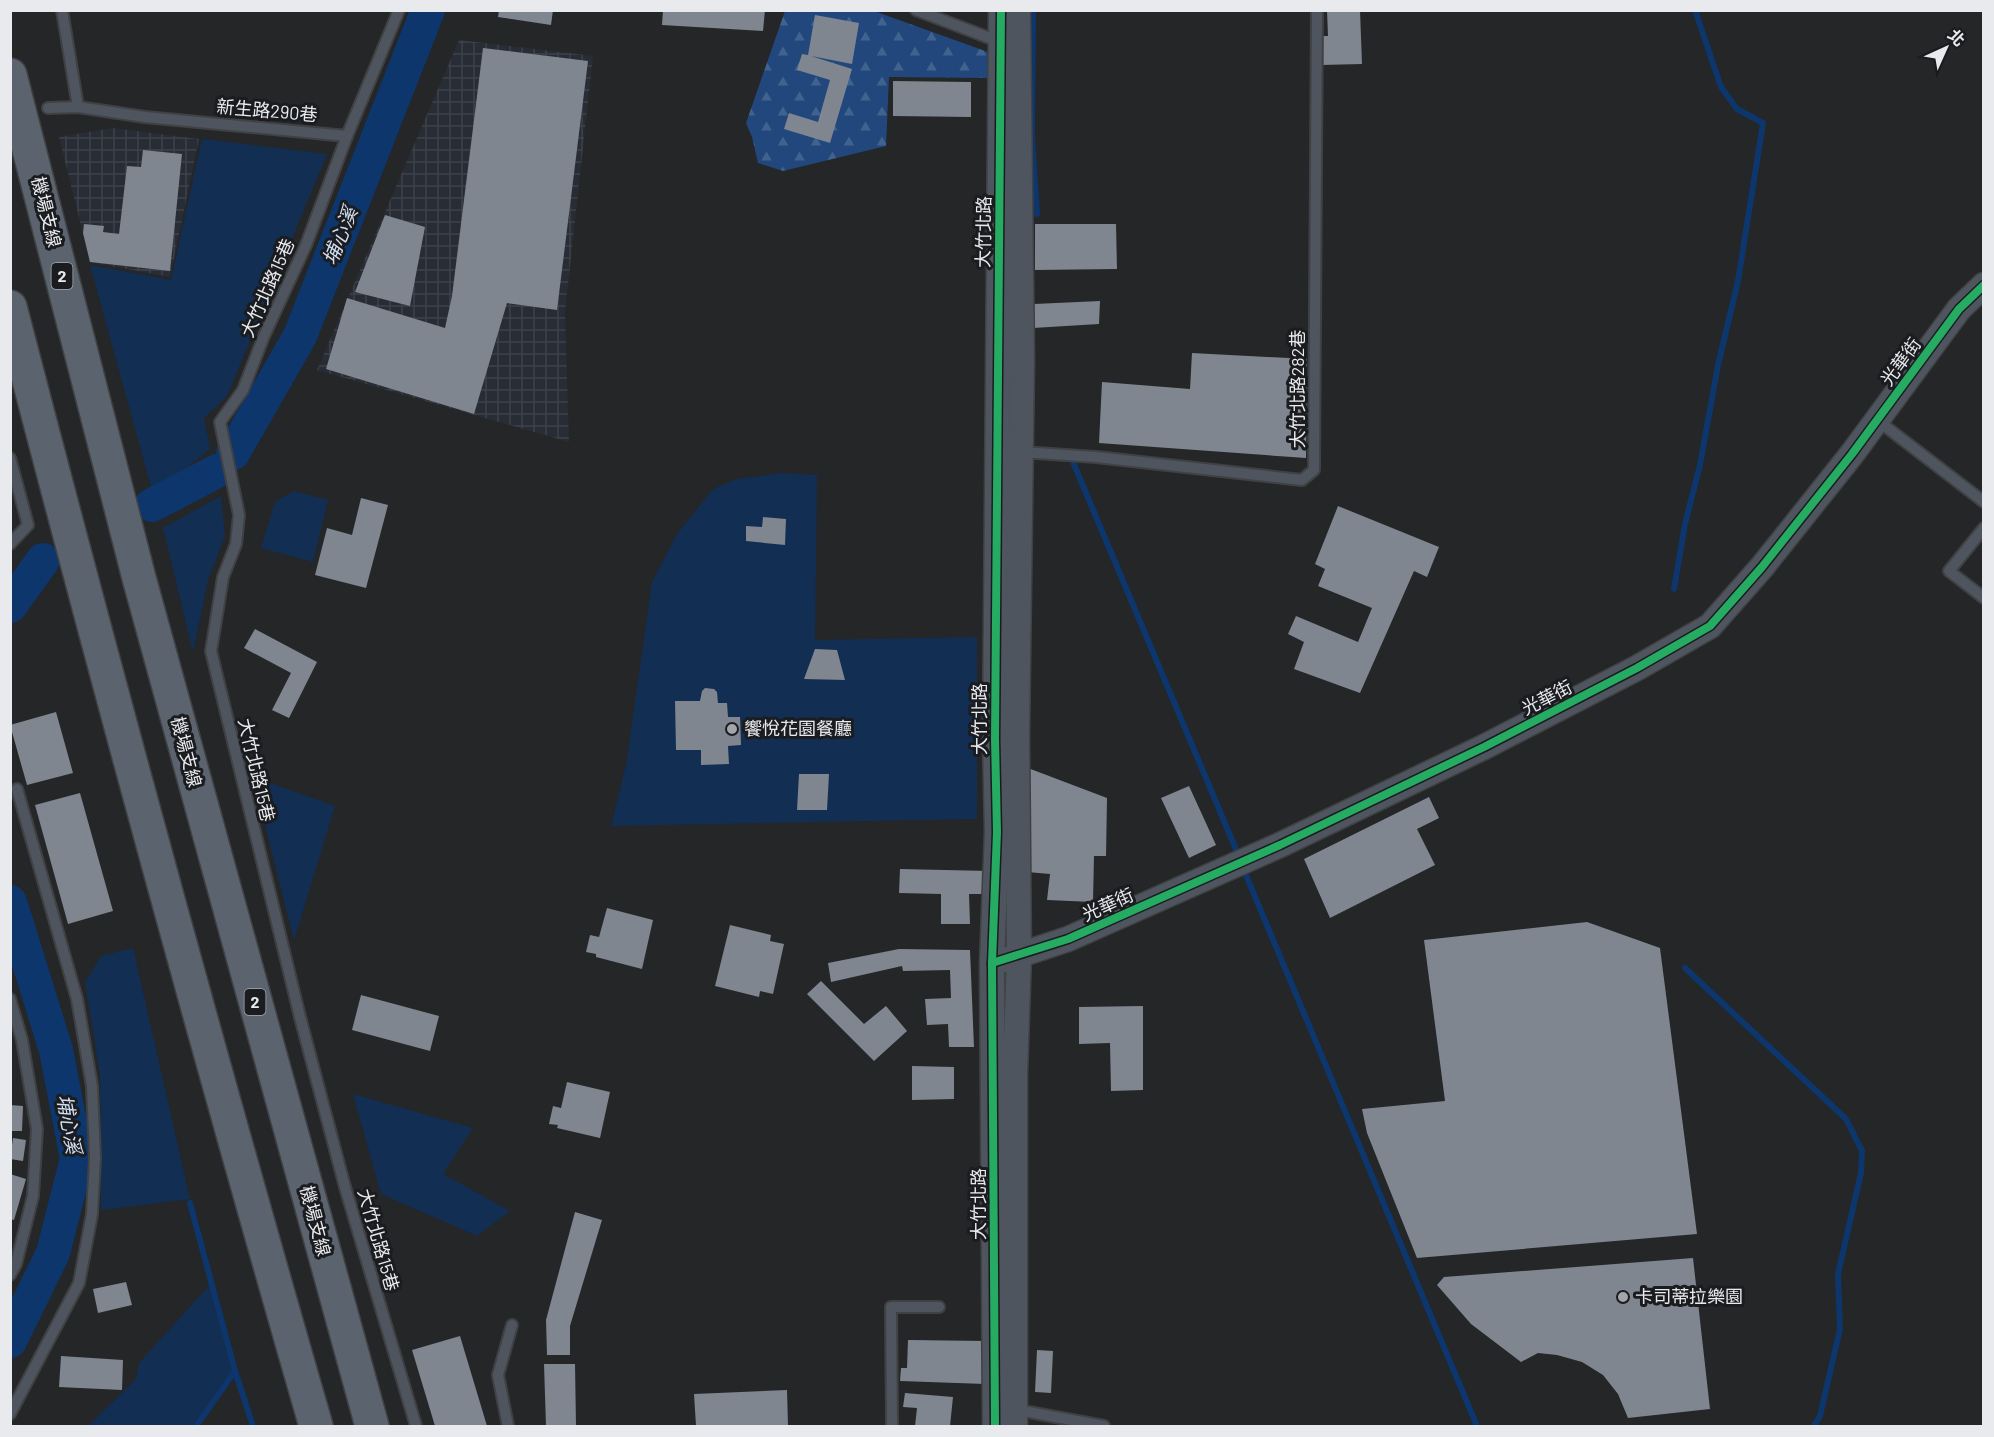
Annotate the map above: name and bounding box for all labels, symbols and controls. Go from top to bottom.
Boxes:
north arrow [1916,18,1976,78]
text: 北 [1945,25,1969,49]
street label: 新生路290巷 [216,95,318,125]
street label: 機場支線 [28,174,66,249]
street label: 大竹北路 [971,196,995,268]
water label: 埔心溪 [317,201,363,268]
street label: 大竹北路15巷 [236,235,299,340]
road number: 2 [52,263,72,289]
street label: 大竹北路282巷 [1286,330,1308,448]
street label: 光華街 [1875,333,1925,390]
street label: 光華街 [1517,675,1576,719]
street label: 大竹北路 [968,683,990,755]
street label: 機場支線 [167,714,207,789]
street label: 大竹北路15巷 [234,716,280,824]
place label: 饗悅花園餐廳 [744,717,852,739]
marker: 饗悅花園餐廳 [725,722,739,736]
street label: 光華街 [1078,883,1137,925]
road number: 2 [244,989,266,1015]
water label: 埔心溪 [53,1092,88,1158]
street label: 大竹北路 [967,1168,989,1240]
street label: 機場支線 [296,1183,336,1258]
street label: 大竹北路15巷 [354,1186,404,1293]
place label: 卡司蒂拉樂園 [1635,1285,1743,1307]
marker: 卡司蒂拉樂園 [1616,1290,1630,1304]

